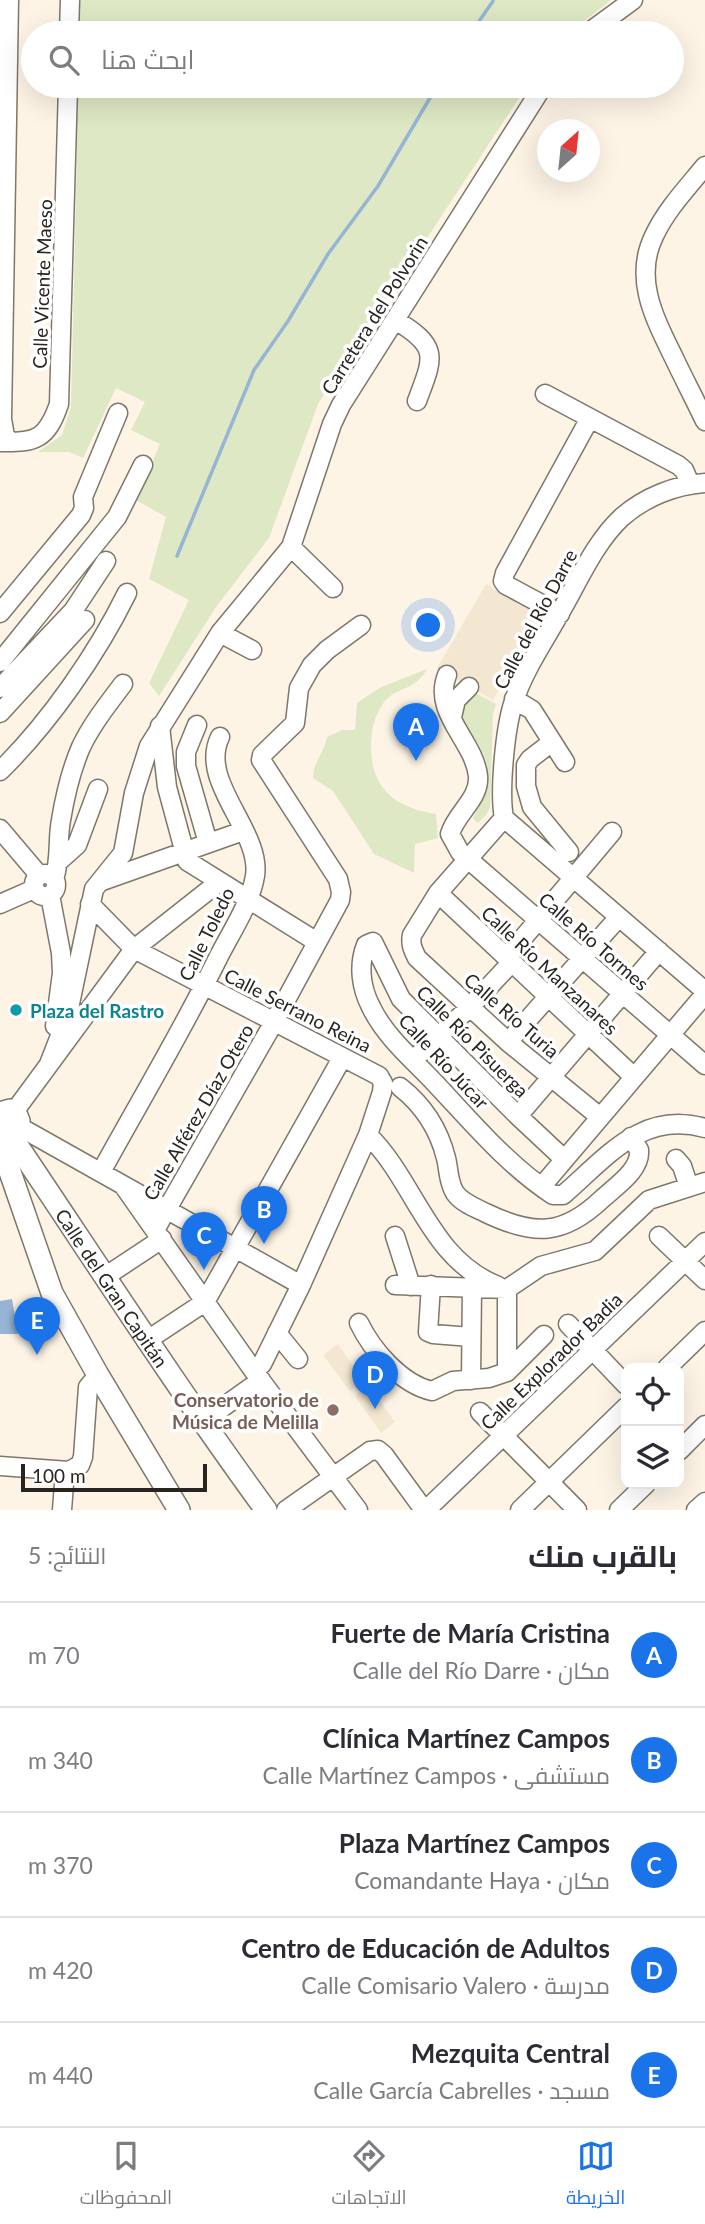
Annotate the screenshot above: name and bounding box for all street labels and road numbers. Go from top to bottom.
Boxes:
street label: Calle Vicente Maeso [28,199,56,369]
street label: Carretera del Polvorin [316,232,432,398]
street label: Calle del Río Darre [488,545,582,693]
street label: Calle Toledo [174,884,238,984]
street label: Calle Río Tormes [534,887,654,995]
street label: Calle Río Manzanares [477,901,623,1039]
street label: Calle Serrano Reina [221,963,375,1057]
street label: Calle Río Turia [460,968,564,1062]
street label: Calle Río Pisuerga [412,980,534,1102]
street label: Calle Río Júcar [394,1009,494,1113]
street label: Calle Alférez Díaz Otero [138,1020,258,1204]
street label: Calle del Gran Capitán [51,1204,174,1371]
street label: Calle Explorador Badia [476,1288,626,1434]

